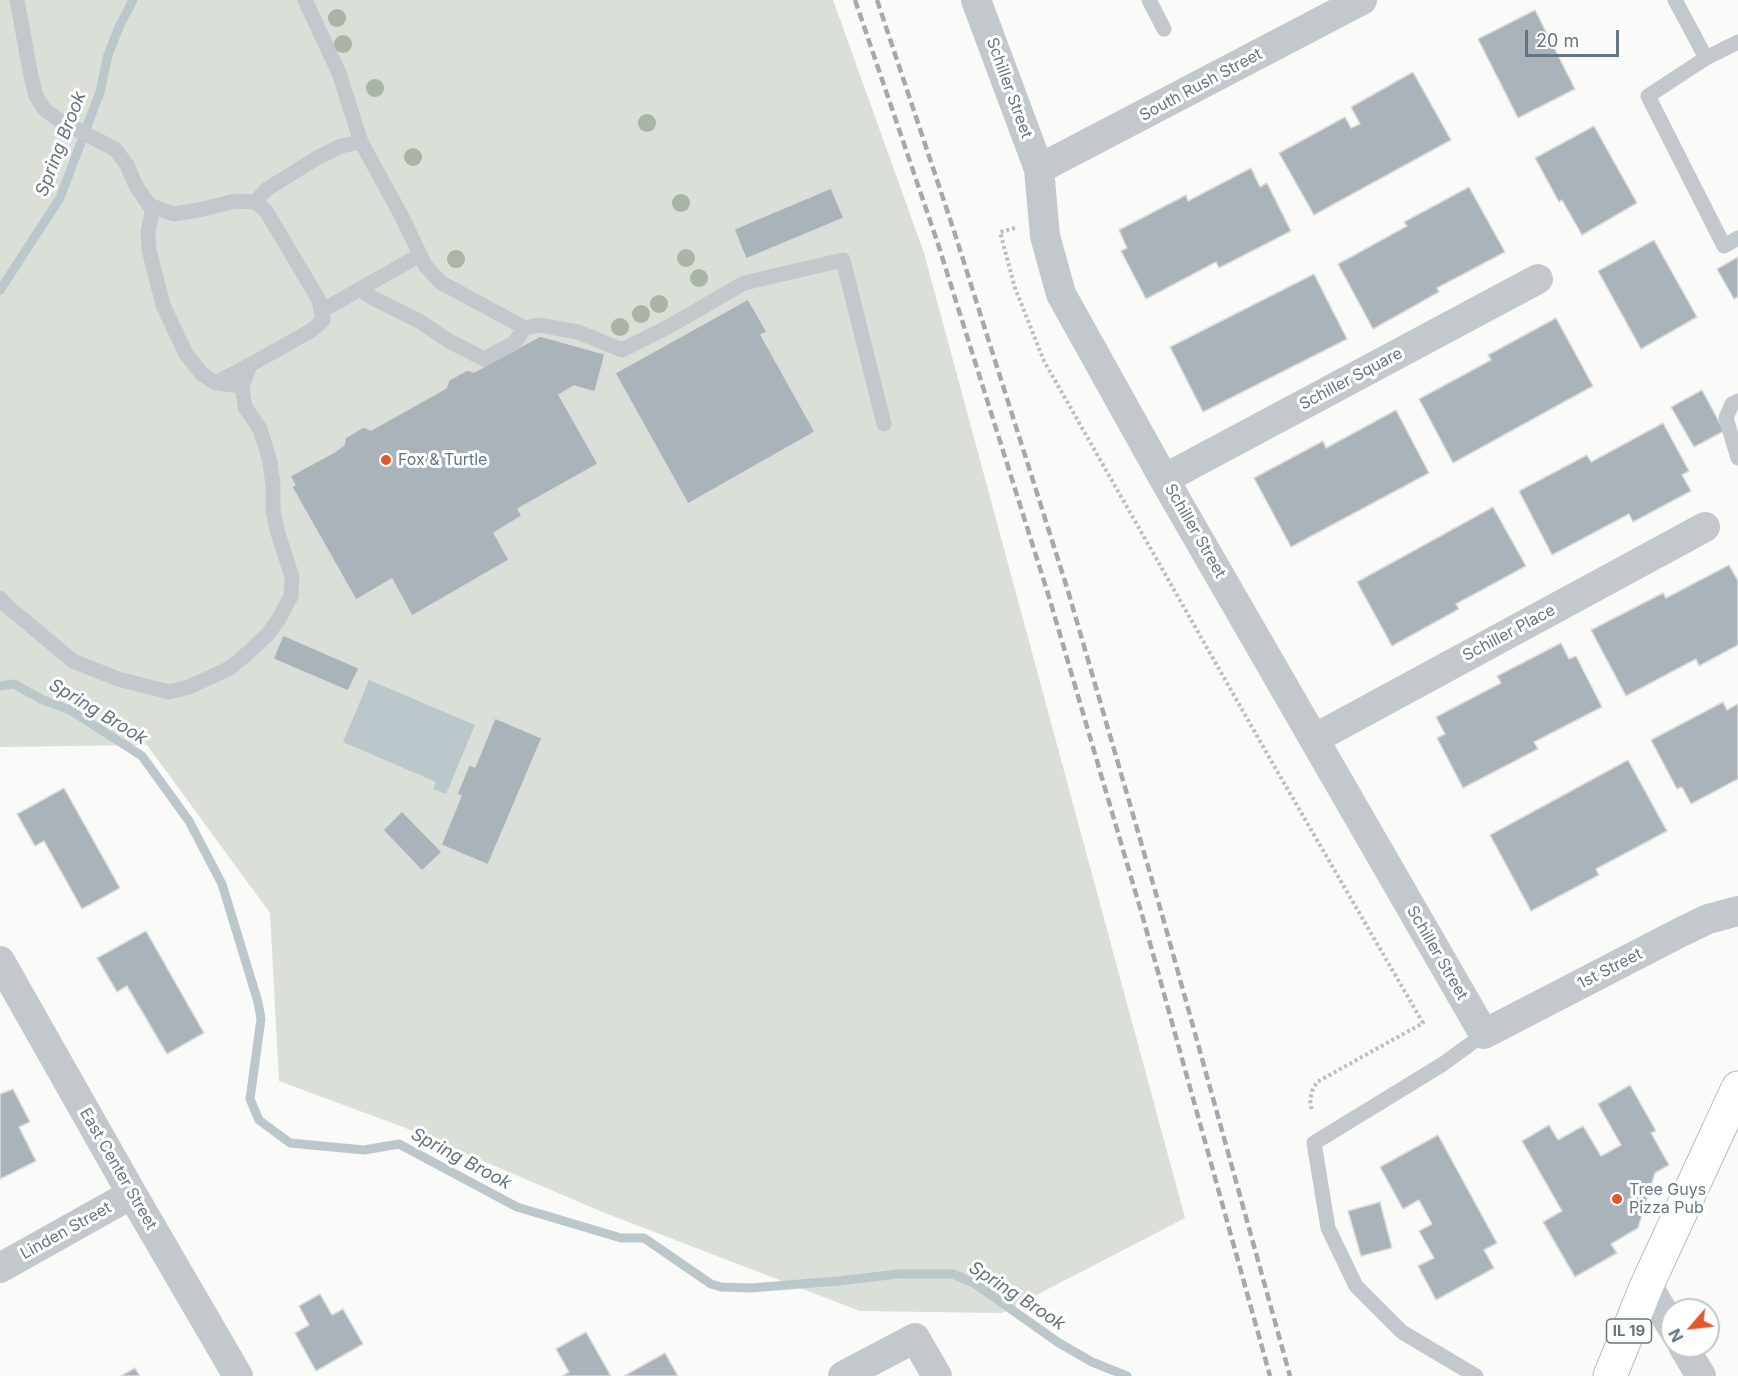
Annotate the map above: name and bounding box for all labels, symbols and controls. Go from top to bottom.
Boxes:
scale bar [1528,18,1622,56]
text: 20 m [1536,30,1579,51]
street label: Schiller Street [982,35,1036,141]
street label: South Rush Street [1137,45,1265,125]
water label: Spring Brook [31,89,91,199]
street label: Schiller Square [1296,344,1406,414]
place label: Fox & Turtle [398,450,487,470]
marker: Fox & Turtle [379,453,393,467]
street label: Schiller Street [1160,481,1230,581]
street label: Schiller Place [1460,601,1558,665]
water label: Spring Brook [45,674,151,750]
street label: Schiller Street [1402,903,1472,1003]
street label: 1st Street [1575,945,1645,993]
street label: East Center Street [75,1105,161,1233]
water label: Spring Brook [407,1124,515,1194]
place label: Tree Guys Pizza Pub [1629,1180,1706,1218]
marker: Tree Guys Pizza Pub [1610,1192,1624,1206]
street label: Linden Street [17,1198,115,1264]
water label: Spring Brook [965,1257,1069,1335]
north arrow [1660,1298,1720,1358]
road number: IL 19 [1606,1319,1652,1343]
text: N [1664,1325,1688,1346]

